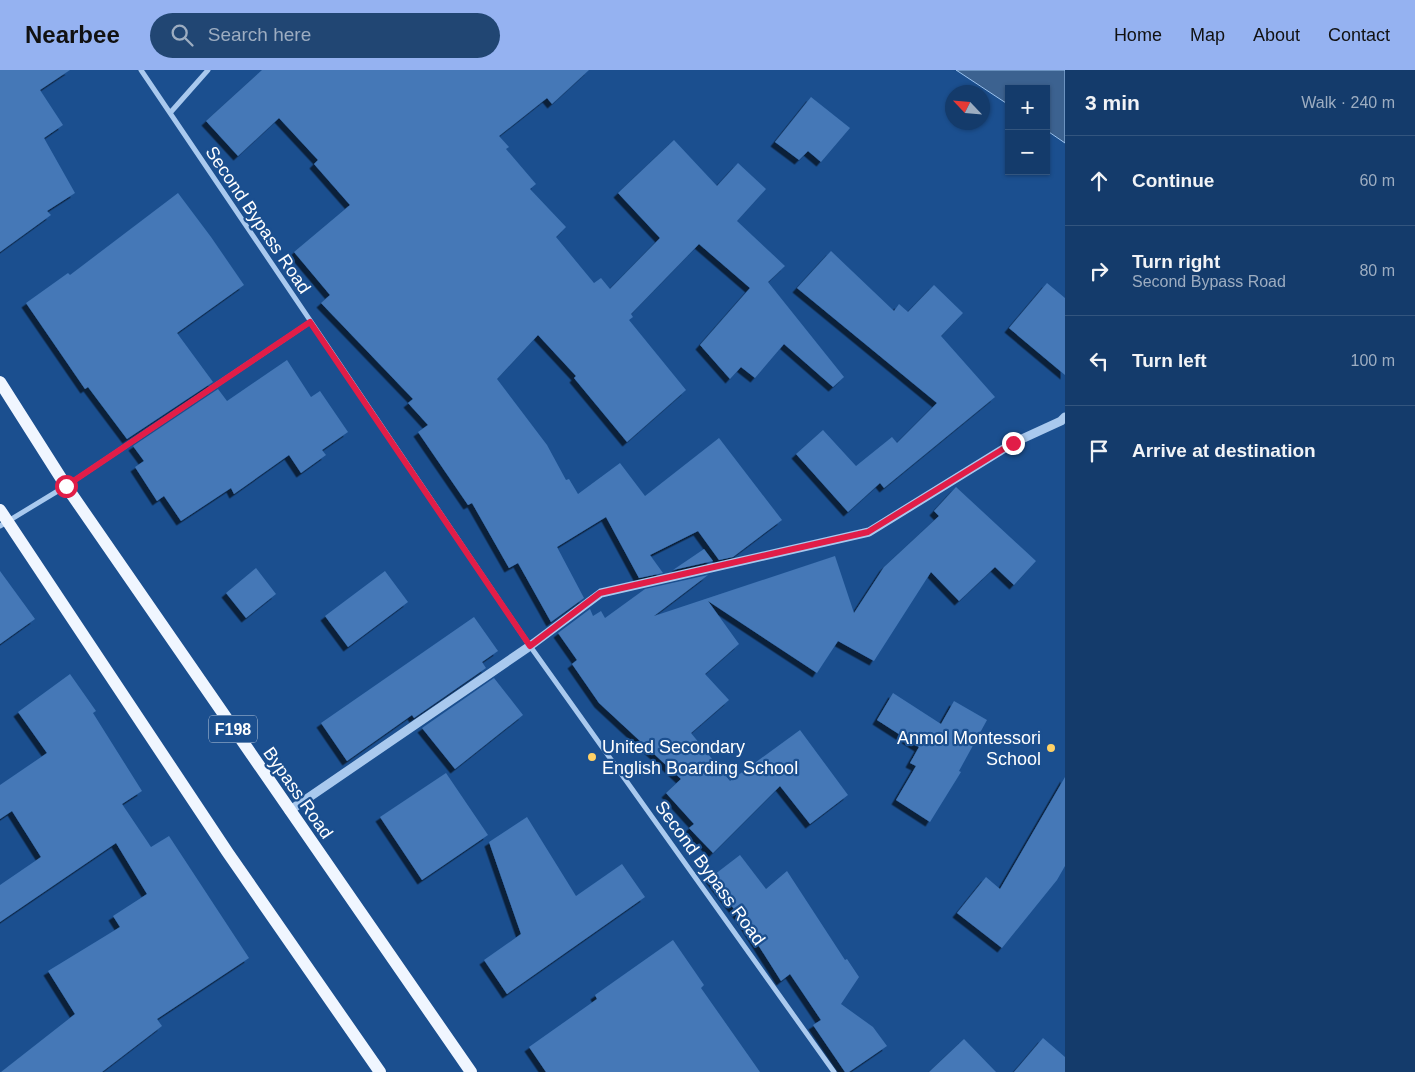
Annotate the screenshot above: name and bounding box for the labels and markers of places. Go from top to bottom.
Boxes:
place label: Anmol Montessori School [897,728,1041,769]
place label: United Secondary English Boarding School [602,737,798,778]
marker: Anmol Montessori School [1045,742,1057,754]
marker: United Secondary English Boarding School [586,751,598,763]

